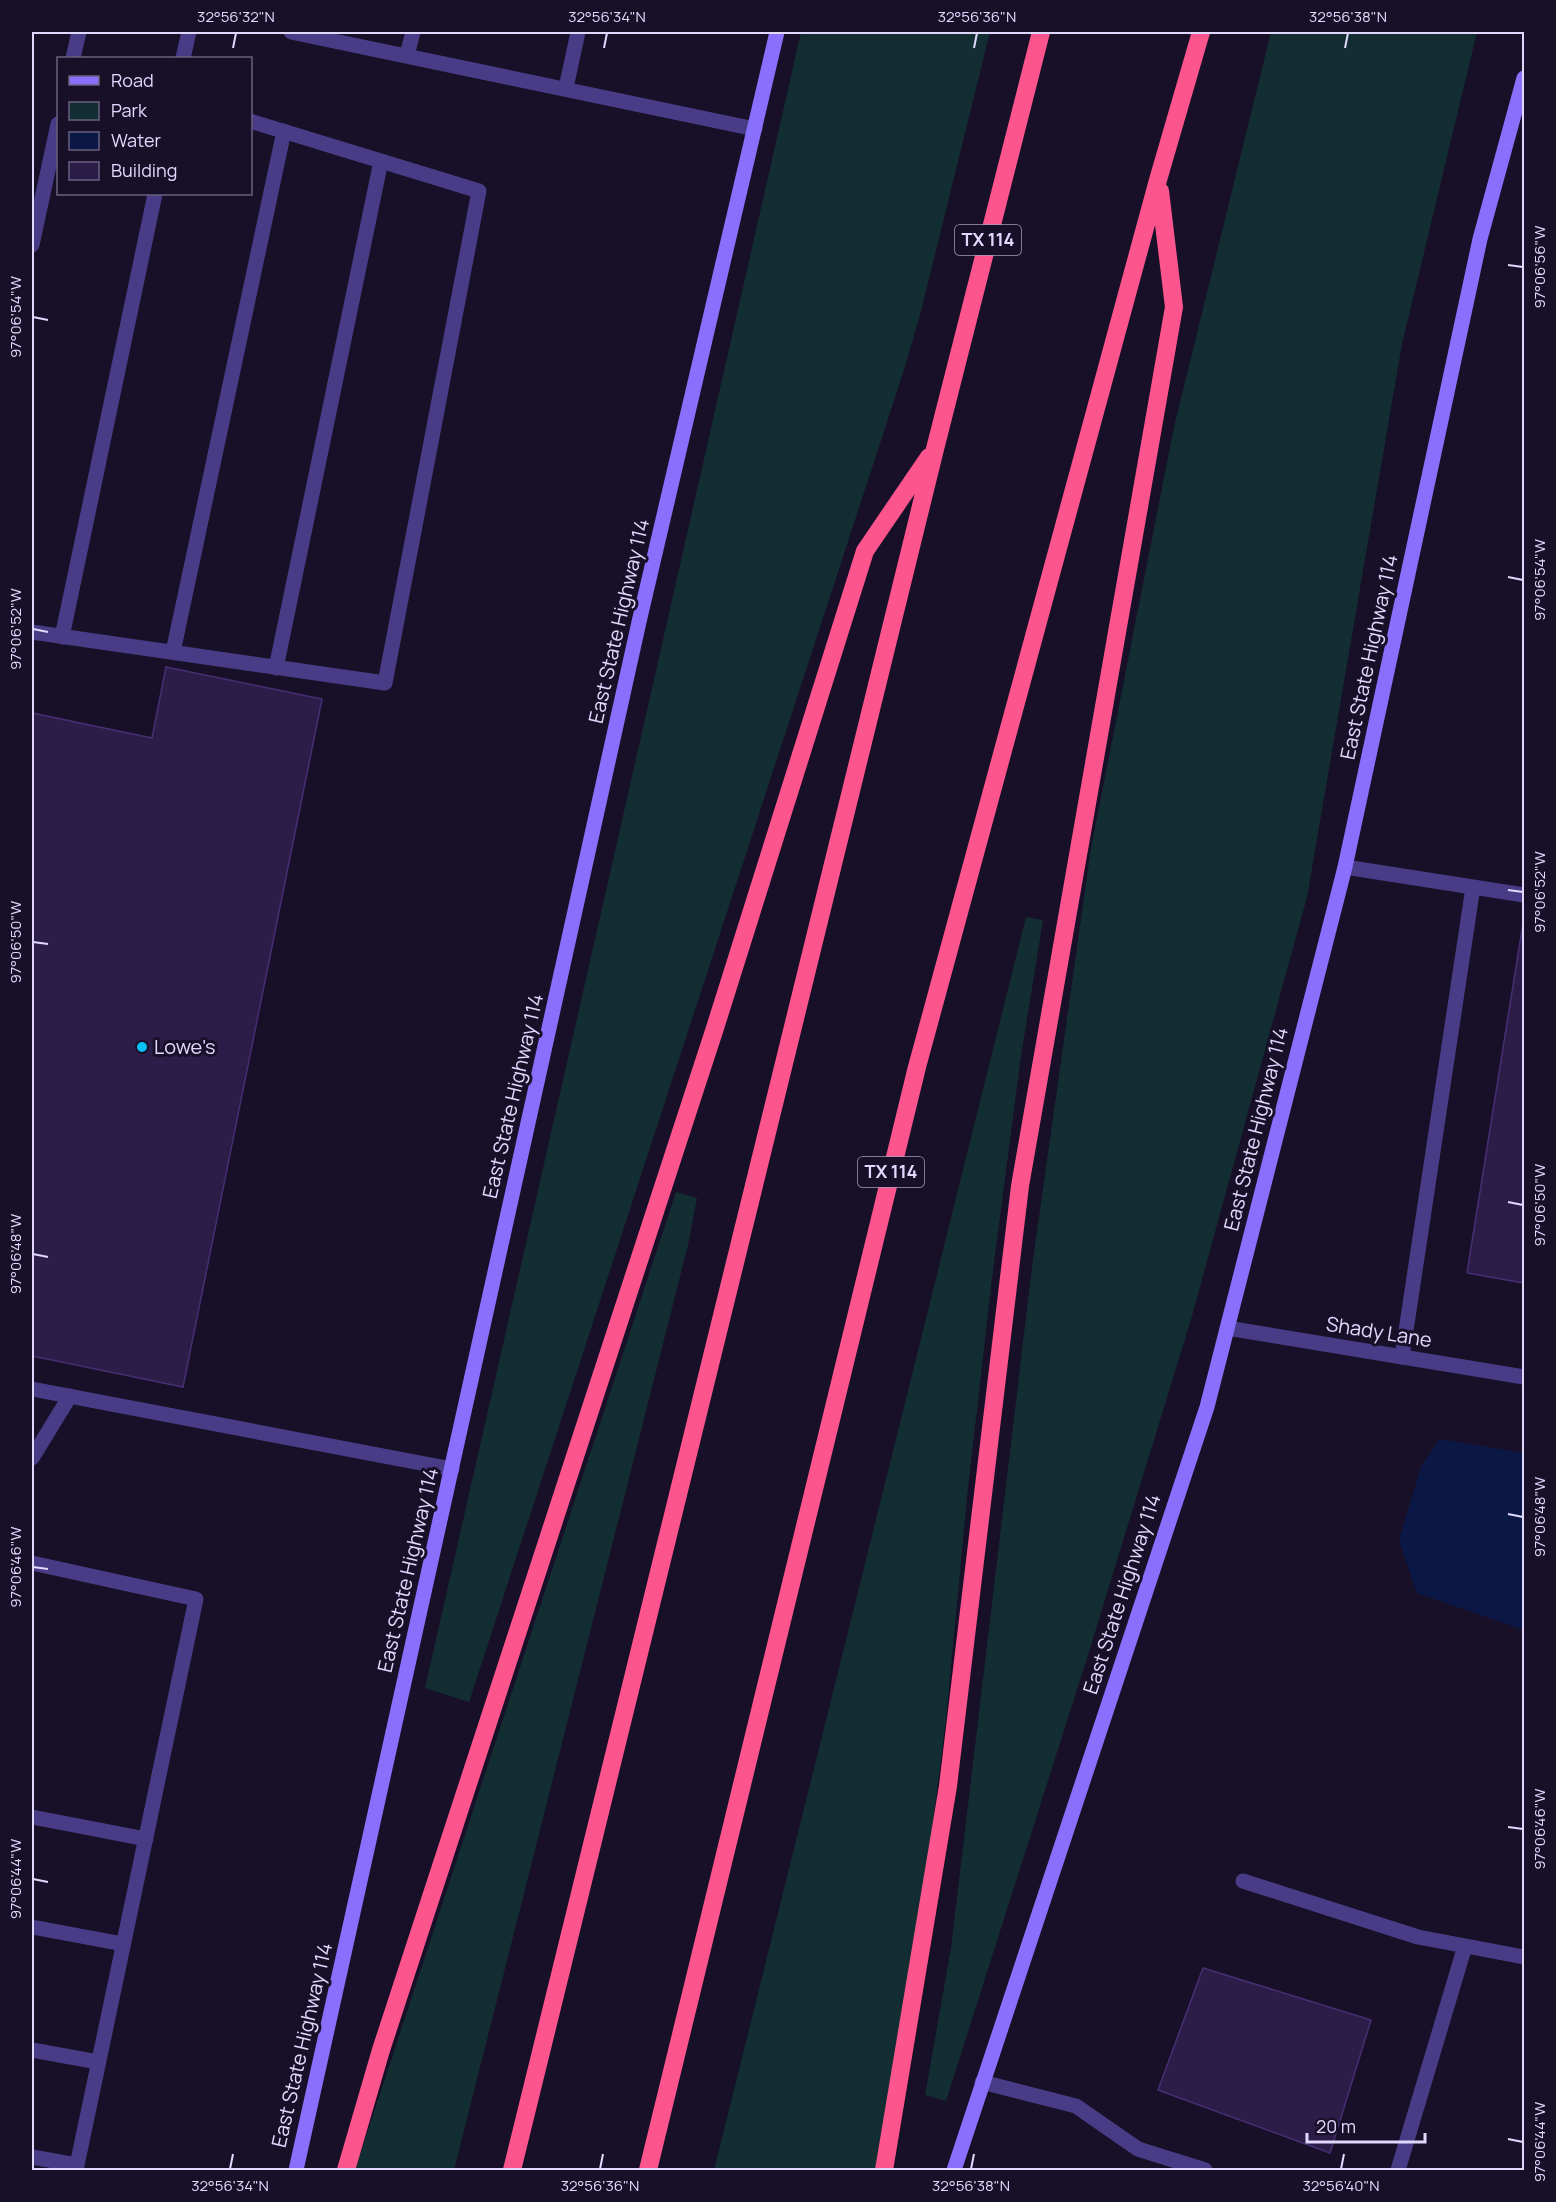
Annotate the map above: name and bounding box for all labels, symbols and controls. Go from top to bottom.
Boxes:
text: 32°56'32"N [197,6,275,27]
text: 32°56'34"N [568,6,646,27]
text: 32°56'36"N [938,6,1016,27]
text: 32°56'38"N [1309,6,1387,27]
legend [57,57,252,195]
text: Road [111,68,154,92]
text: Park [111,98,148,122]
text: Water [111,128,161,152]
text: Building [111,158,177,182]
road number: TX 114 [955,225,1021,255]
text: 97°06'56"W [1529,226,1550,308]
text: 97°06'54"W [5,276,26,358]
street label: East State Highway 114 [582,516,655,726]
text: 97°06'54"W [1529,539,1550,621]
street label: East State Highway 114 [1334,552,1403,762]
text: 97°06'52"W [5,588,26,670]
text: 97°06'52"W [1529,851,1550,933]
text: 97°06'50"W [5,901,26,983]
street label: East State Highway 114 [476,991,549,1201]
street label: East State Highway 114 [1217,1024,1294,1234]
place label: Lowe's [154,1033,215,1060]
marker: Lowe's [135,1040,149,1054]
road number: TX 114 [858,1157,924,1187]
text: 97°06'50"W [1529,1164,1550,1246]
text: 97°06'48"W [5,1214,26,1294]
street label: Shady Lane [1324,1310,1434,1353]
street label: East State Highway 114 [371,1465,444,1675]
text: 97°06'48"W [1529,1477,1550,1557]
street label: East State Highway 114 [1076,1490,1167,1697]
text: 97°06'46"W [5,1526,26,1608]
text: 97°06'46"W [1529,1788,1550,1870]
text: 97°06'44"W [5,1839,26,1919]
street label: East State Highway 114 [265,1940,338,2150]
text: 97°06'44"W [1529,2102,1550,2182]
scale bar [1307,2106,1426,2144]
text: 20 m [1316,2114,1356,2138]
text: 32°56'34"N [191,2175,269,2196]
text: 32°56'36"N [561,2175,639,2196]
text: 32°56'38"N [932,2175,1010,2196]
text: 32°56'40"N [1302,2175,1380,2196]

